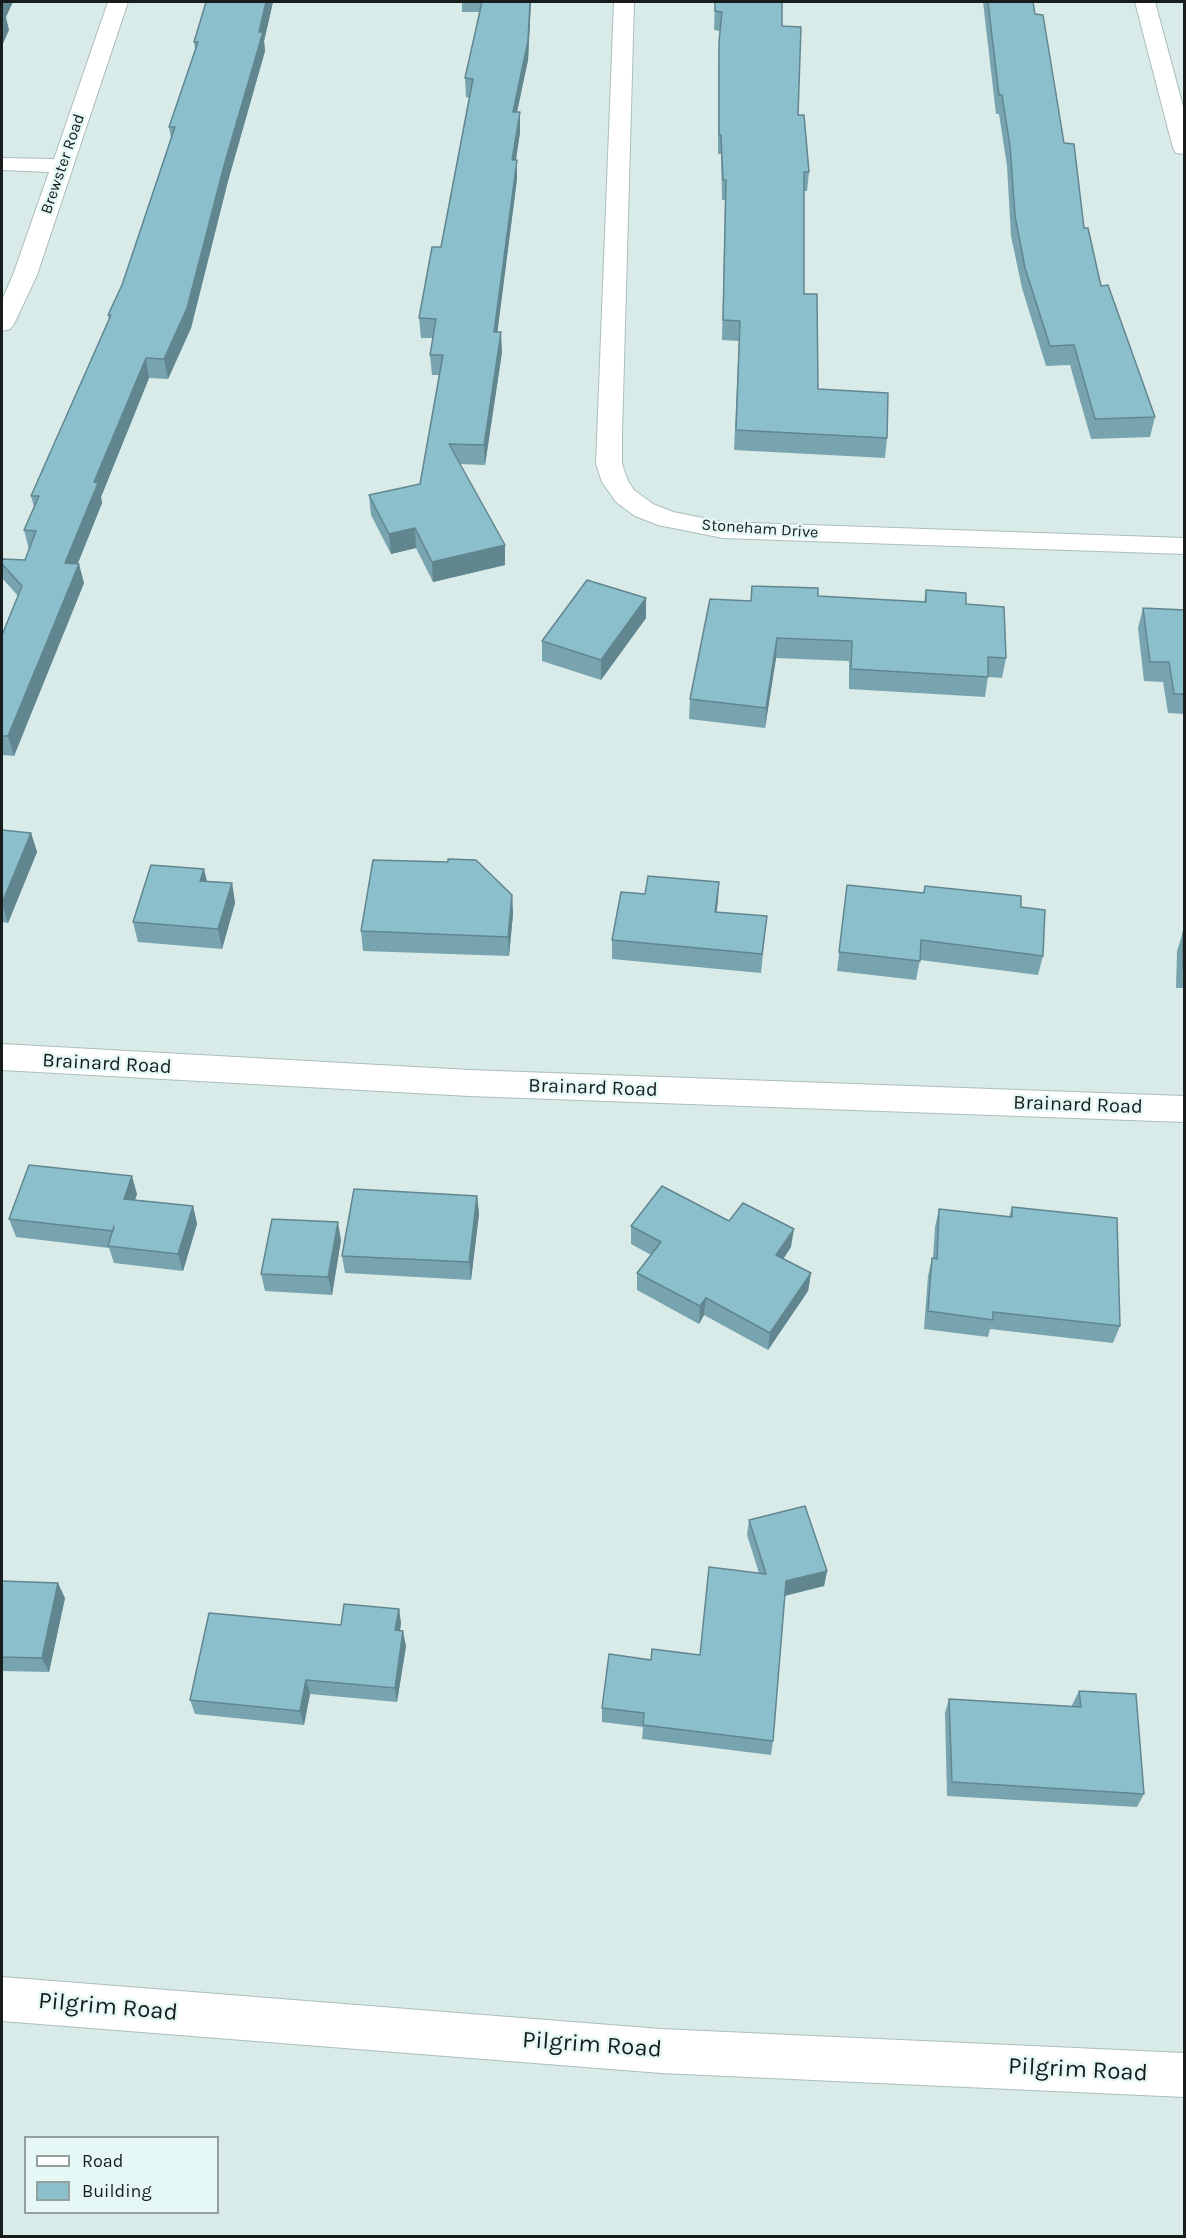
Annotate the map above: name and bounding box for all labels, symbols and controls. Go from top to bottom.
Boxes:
street label: Brewster Road [37,111,89,217]
street label: Stoneham Drive [701,515,819,543]
street label: Brainard Road [42,1049,172,1079]
street label: Brainard Road [528,1074,658,1102]
street label: Brainard Road [1013,1091,1143,1119]
street label: Pilgrim Road [37,1987,179,2027]
street label: Pilgrim Road [521,2026,663,2064]
street label: Pilgrim Road [1007,2052,1149,2088]
legend [24,2136,219,2214]
text: Road [82,2150,123,2172]
text: Building [82,2180,152,2202]

